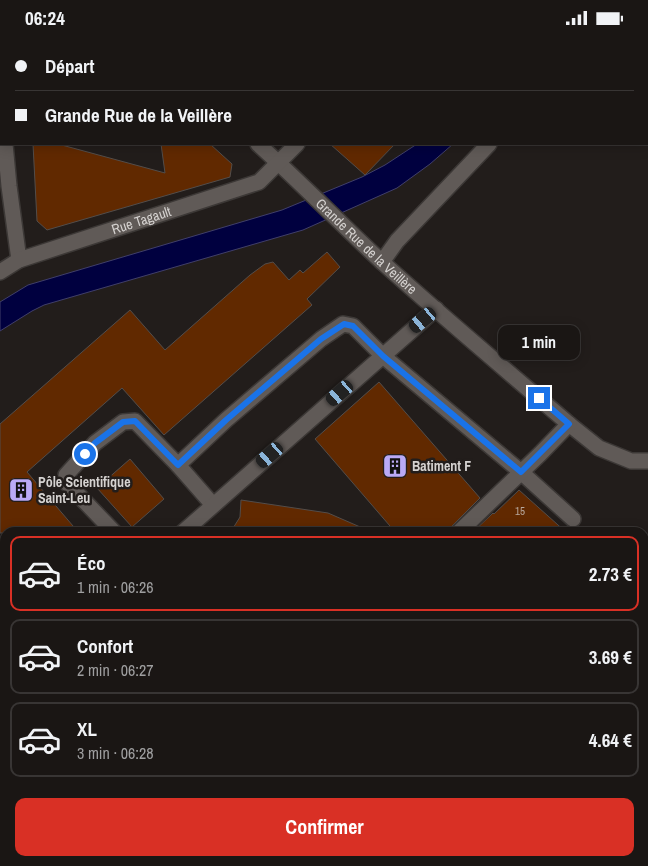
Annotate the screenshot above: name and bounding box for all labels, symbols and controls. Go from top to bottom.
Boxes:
text: 06:24 [25,5,65,31]
text: Départ [45,53,94,79]
text: Grande Rue de la Veillère [45,102,232,128]
street label: Grande Rue de la Veillère [312,194,421,298]
street label: Rue Tagault [109,202,173,238]
car [406,305,439,335]
callout: 1 min [498,325,580,361]
text: 1 min [522,331,556,353]
car [323,377,356,409]
route end [528,387,550,409]
car [253,439,286,471]
route start [74,443,96,465]
building icon: Batiment F [382,453,408,479]
place label: Batiment F [412,457,471,475]
place label: Pôle Scientifique Saint-Leu [38,473,131,507]
building icon: Pôle Scientifique Saint-Leu [8,477,34,503]
house number: 15 [515,504,525,518]
text: Éco [77,550,106,576]
icon: car [17,551,62,596]
text: 2.73 € [589,561,632,587]
text: 1 min · 06:26 [77,576,154,598]
text: Confort [77,633,133,659]
icon: car [17,634,62,679]
text: 3.69 € [589,644,632,670]
text: 2 min · 06:27 [77,659,154,681]
text: XL [77,716,97,742]
icon: car [17,717,62,762]
text: 4.64 € [589,727,632,753]
text: 3 min · 06:28 [77,742,154,764]
button: Confirmer [15,798,634,856]

